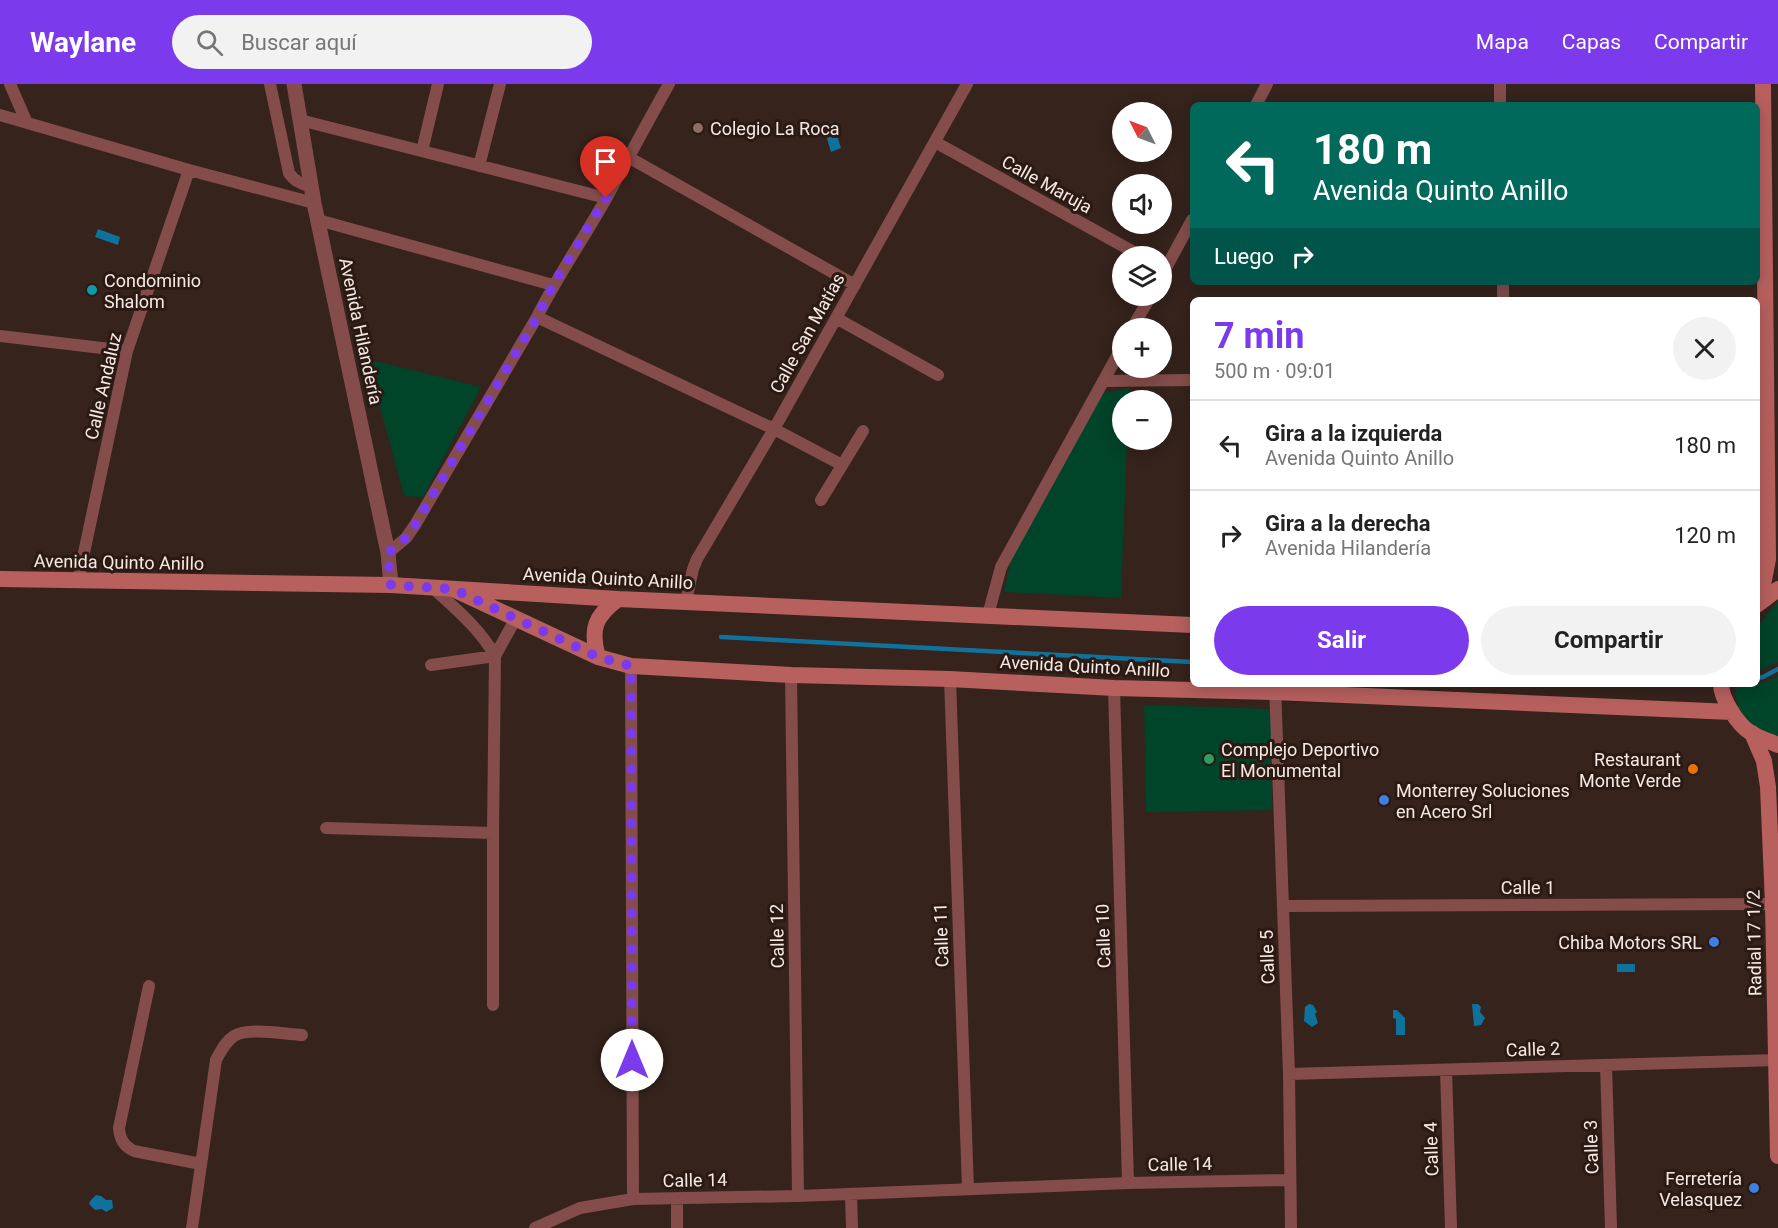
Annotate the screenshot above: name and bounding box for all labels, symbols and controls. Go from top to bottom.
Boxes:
search box [172,15,592,69]
text: Waylane [30,26,136,59]
icon: search [193,26,226,59]
text: Buscar aquí [241,30,357,55]
text: Mapa [1476,30,1529,54]
text: Capas [1562,30,1621,54]
text: Compartir [1654,30,1748,54]
north arrow [1112,102,1172,162]
map controls [1112,102,1172,450]
place label: Colegio La Roca [710,118,840,139]
marker: Colegio La Roca [691,121,705,135]
text: 180 m [1313,125,1432,174]
icon: left [1214,126,1292,204]
pin [580,136,631,198]
icon: arrive [589,145,622,178]
street label: Calle Maruja [998,151,1096,217]
button: sound [1112,174,1172,234]
text: Avenida Quinto Anillo [1313,175,1569,207]
icon: right [1286,240,1319,273]
text: Luego [1214,244,1274,269]
button: layers [1112,246,1172,306]
street label: Avenida Hilandería [335,256,387,406]
street label: Calle San Matías [765,269,849,397]
place label: Condominio Shalom [104,270,201,312]
marker: Condominio Shalom [85,283,99,297]
text: 7 min [1214,315,1305,357]
button: close [1673,317,1736,380]
button: + [1112,318,1172,378]
street label: Calle Andaluz [80,330,126,442]
text: 500 m · 09:01 [1214,359,1335,383]
button: − [1112,390,1172,450]
text: Gira a la izquierda [1265,421,1442,446]
icon: left [1214,429,1247,462]
text: 180 m [1674,433,1736,458]
text: Avenida Quinto Anillo [1265,446,1454,470]
text: Gira a la derecha [1265,511,1431,536]
icon: right [1214,519,1247,552]
text: 120 m [1674,523,1736,548]
text: Avenida Hilandería [1265,536,1431,560]
street label: Avenida Quinto Anillo [34,550,204,574]
street label: Avenida Quinto Anillo [522,563,694,593]
button: Salir [1214,606,1469,675]
button: Compartir [1481,606,1736,675]
street label: Avenida Quinto Anillo [999,651,1171,681]
place label: Complejo Deportivo El Monumental [1221,739,1379,781]
place label: Restaurant Monte Verde [1579,749,1681,791]
marker: Complejo Deportivo El Monumental [1202,752,1216,766]
marker: Restaurant Monte Verde [1686,762,1700,776]
place label: Monterrey Soluciones en Acero Srl [1396,780,1570,822]
marker: Monterrey Soluciones en Acero Srl [1377,793,1391,807]
street label: Calle 1 [1501,877,1555,898]
street label: Radial 17 1/2 [1743,890,1765,996]
street label: Calle 11 [929,902,953,968]
street label: Calle 10 [1091,903,1115,969]
street label: Calle 12 [766,904,788,968]
street label: Calle 5 [1256,929,1278,985]
place label: Chiba Motors SRL [1558,932,1702,953]
marker: Chiba Motors SRL [1707,935,1721,949]
position arrow [600,1028,664,1092]
street label: Calle 2 [1505,1038,1561,1060]
street label: Calle 3 [1580,1119,1602,1175]
street label: Calle 4 [1420,1121,1442,1177]
street label: Calle 14 [1148,1153,1212,1175]
place label: Ferretería Velasquez [1659,1168,1742,1210]
street label: Calle 14 [663,1169,727,1191]
marker: Ferretería Velasquez [1747,1181,1761,1195]

